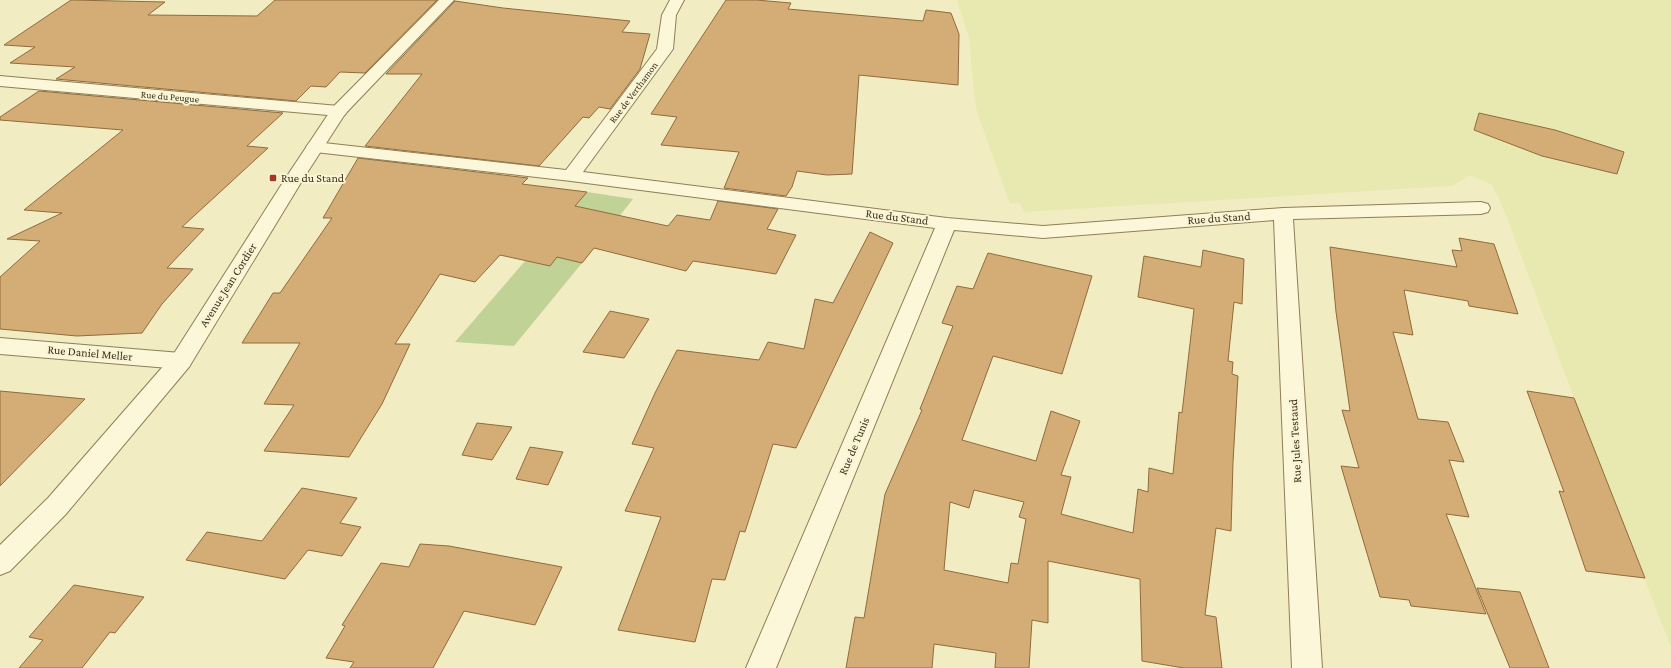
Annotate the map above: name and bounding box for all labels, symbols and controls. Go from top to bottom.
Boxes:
street label: Rue de Verthamon [607,59,660,125]
street label: Rue du Peugue [140,88,200,105]
place label: Rue du Stand [281,171,345,185]
marker: Rue du Stand [268,173,278,183]
street label: Rue du Stand [865,206,930,228]
street label: Rue du Stand [1187,209,1252,227]
street label: Avenue Jean Cordier [196,240,260,330]
street label: Rue Daniel Meller [47,342,134,364]
street label: Rue Jules Testaud [1286,398,1304,483]
street label: Rue de Tunis [836,415,873,477]

